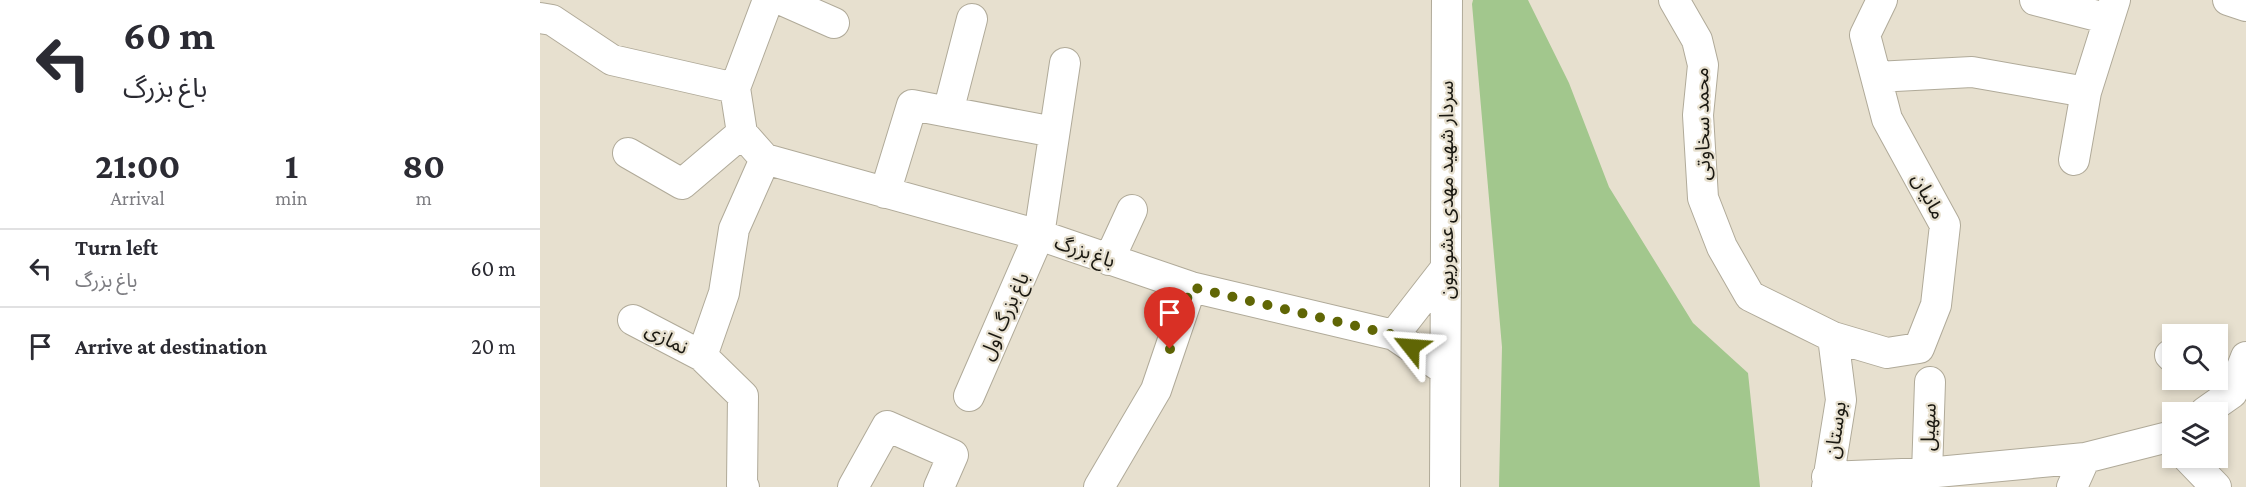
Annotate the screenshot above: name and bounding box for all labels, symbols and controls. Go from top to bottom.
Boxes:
text: 60 m [123,11,215,58]
icon: left [24,24,102,102]
street label: محمد سخاوتی [1690,67,1715,181]
text: باغ بزرگ [123,73,207,103]
street label: سردار شهید مهدی عشوریون [1435,81,1458,299]
text: 21:00 [95,146,180,186]
text: 1 [285,146,298,186]
text: 80 [402,146,445,186]
street label: مانیان [1907,169,1950,223]
text: Arrival [110,187,165,209]
text: min [275,187,307,209]
text: m [416,187,432,209]
street label: باغ بزرگ [1051,230,1118,275]
text: Turn left [75,235,158,260]
icon: left [24,252,57,285]
text: 60 m [471,256,516,281]
text: باغ بزرگ [75,269,137,291]
street label: باغ بزرگ اول [975,269,1037,365]
pin [1144,287,1195,349]
icon: arrive [1153,296,1186,329]
position arrow [1379,315,1443,379]
street label: نمازی [641,318,692,359]
map controls [2162,324,2228,468]
button: search [2162,324,2228,390]
icon: arrive [24,330,57,363]
text: Arrive at destination [75,334,267,359]
text: 20 m [471,334,516,359]
street label: بوستان [1820,400,1851,460]
button: layers [2162,402,2228,468]
street label: سهیل [1916,403,1941,451]

